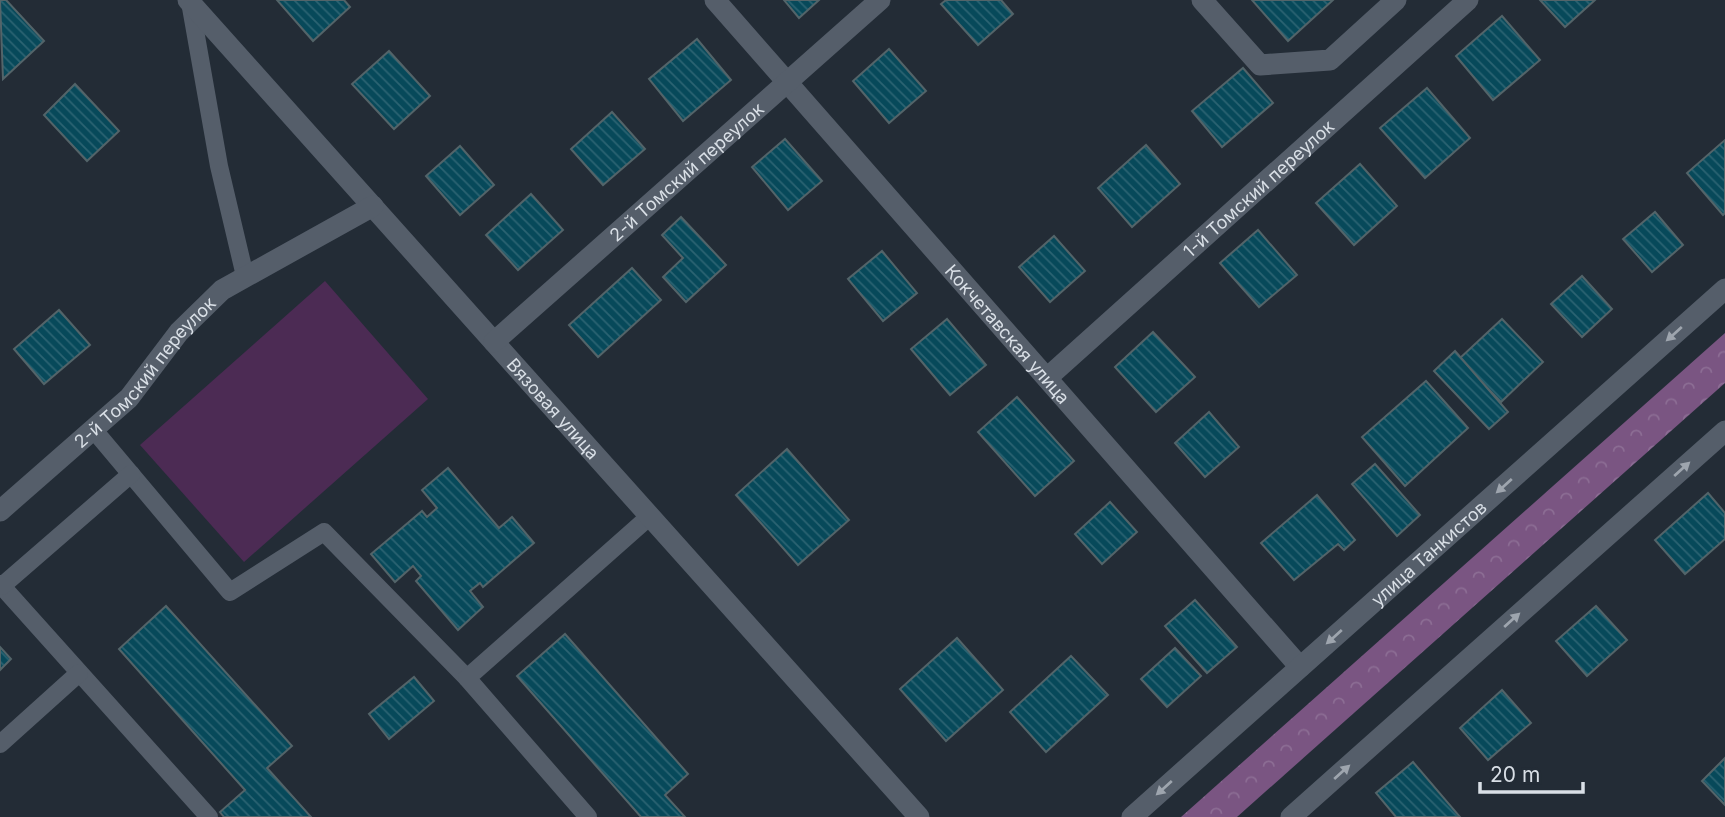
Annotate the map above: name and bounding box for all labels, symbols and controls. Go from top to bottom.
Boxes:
street label: 2-й Томский переулок [605,98,768,245]
street label: 1-й Томский переулок [1179,115,1338,261]
street label: Кокчетавская улица [941,260,1074,408]
street label: 2-й Томский переулок [69,292,219,452]
one-way arrow [1666,326,1683,342]
street label: Вязовая улица [503,354,604,463]
one-way arrow [1673,461,1691,477]
one-way arrow [1496,477,1513,493]
street label: улица Танкистов [1367,496,1490,610]
one-way arrow [1503,613,1520,629]
one-way arrow [1325,629,1343,645]
scale bar [1480,750,1583,794]
text: 20 m [1490,762,1540,787]
one-way arrow [1333,764,1351,780]
one-way arrow [1155,780,1173,796]

